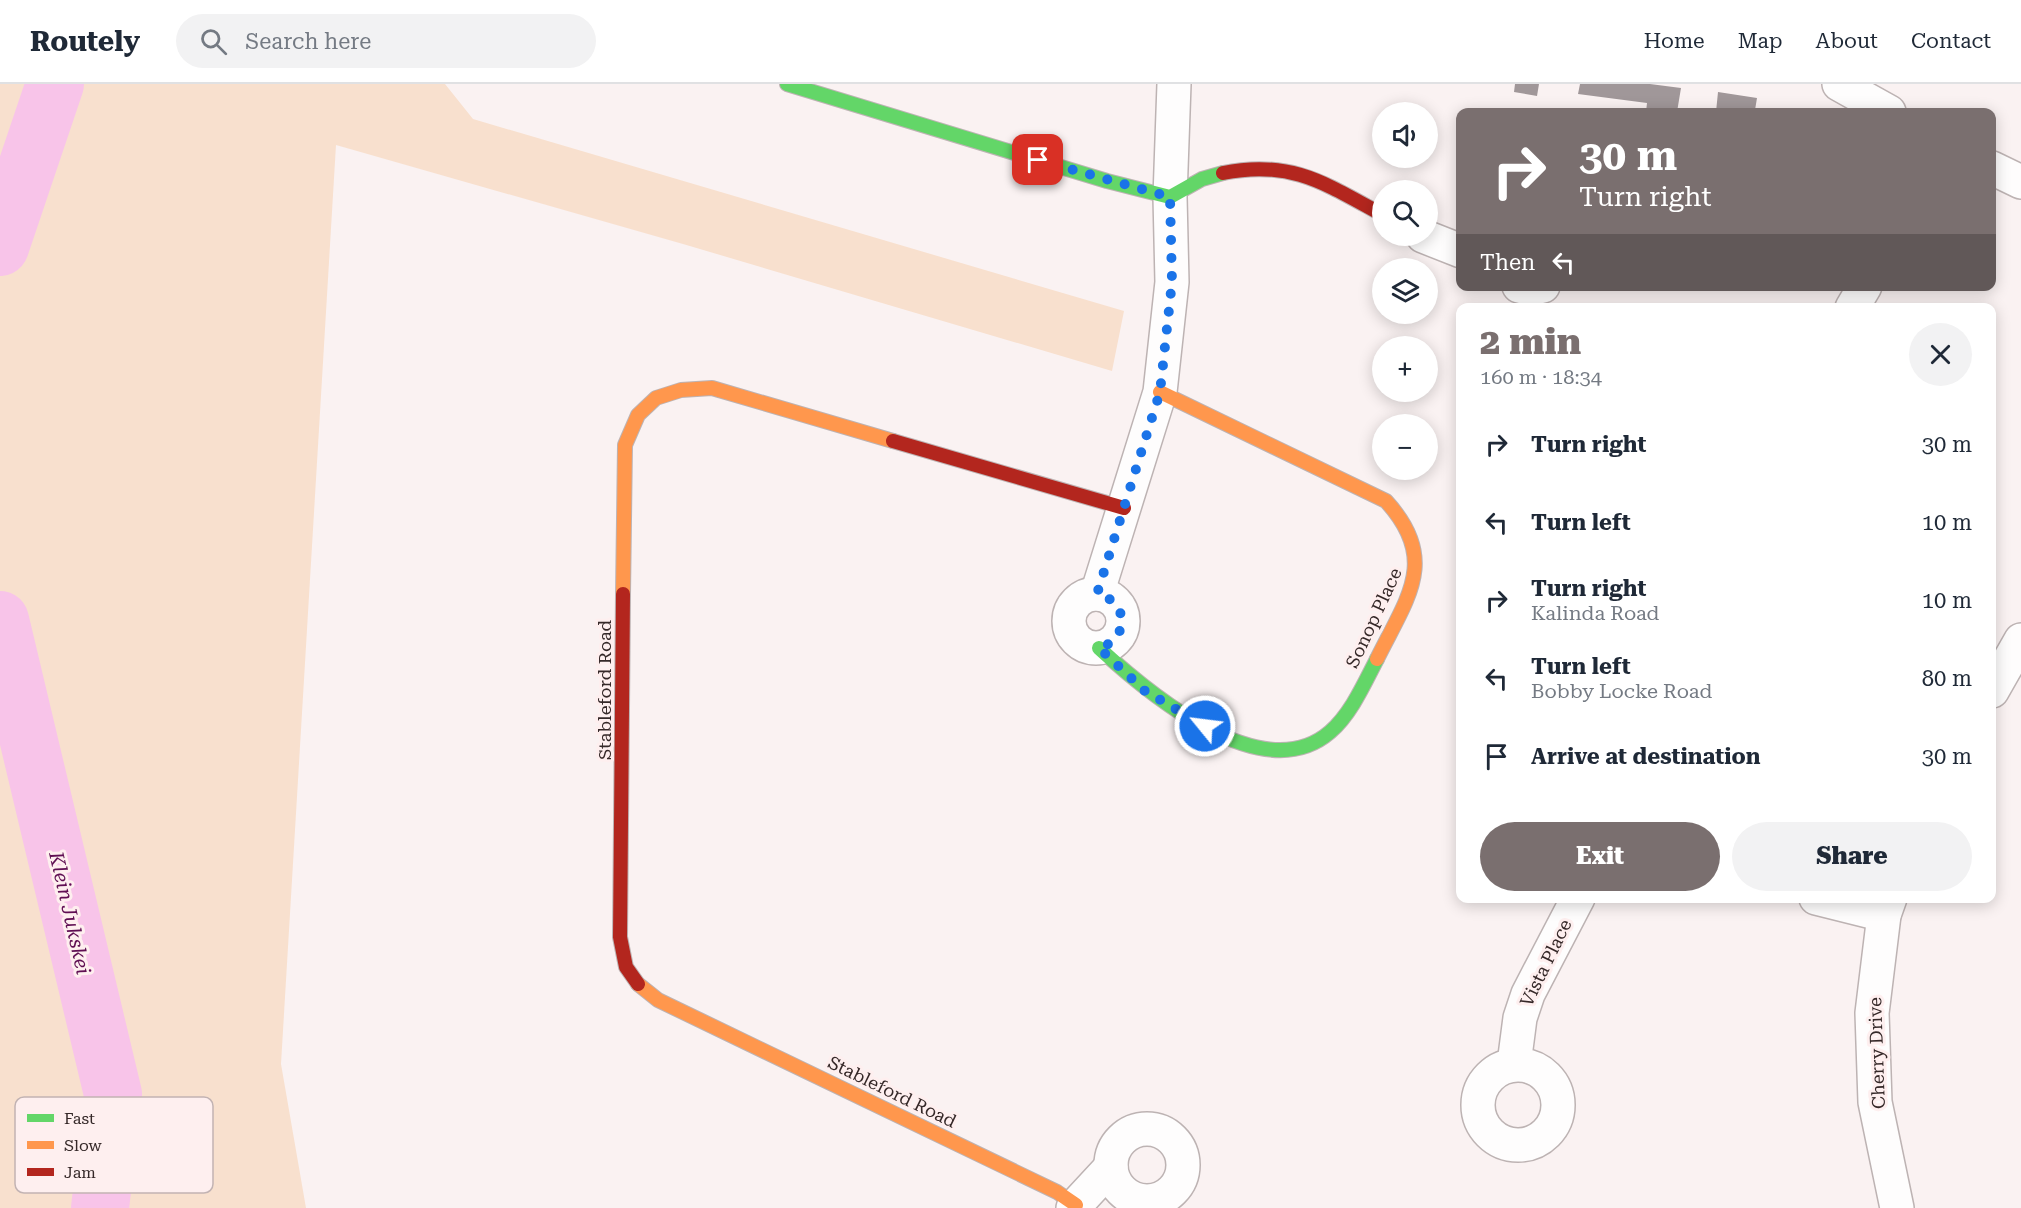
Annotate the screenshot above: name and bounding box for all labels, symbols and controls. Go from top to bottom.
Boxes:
search box [176,14,596,68]
text: Routely [30,25,140,58]
icon: search [197,25,230,58]
text: Search here [245,29,371,54]
text: Home [1644,29,1705,53]
text: Map [1738,29,1783,53]
text: About [1816,29,1878,53]
text: Contact [1911,29,1991,53]
map controls [1372,102,1438,480]
button: sound [1372,102,1438,168]
text: 30 m [1579,131,1677,180]
icon: right [1480,132,1558,210]
pin [1012,134,1063,185]
icon: arrive [1021,143,1054,176]
button: search [1372,180,1438,246]
text: Turn right [1579,181,1712,213]
icon: left [1547,246,1580,279]
text: Then [1480,250,1535,275]
button: layers [1372,258,1438,324]
text: 2 min [1480,321,1581,363]
button: close [1909,323,1972,386]
button: + [1372,336,1438,402]
text: 160 m · 18:34 [1480,365,1602,389]
button: − [1372,414,1438,480]
icon: right [1480,428,1513,461]
text: Turn right [1531,432,1646,457]
text: 30 m [1922,432,1972,457]
icon: left [1480,506,1513,539]
text: Turn left [1531,510,1631,535]
text: 10 m [1922,510,1972,535]
street label: Sonop Place [1341,564,1406,671]
text: Turn right [1531,576,1646,601]
icon: right [1480,584,1513,617]
text: 10 m [1922,588,1972,613]
text: Kalinda Road [1531,601,1659,625]
street label: Stableford Road [594,620,615,760]
text: Turn left [1531,654,1631,679]
icon: left [1480,662,1513,695]
text: 80 m [1922,666,1972,691]
text: Bobby Locke Road [1531,679,1712,703]
position arrow [1173,694,1237,758]
icon: arrive [1480,740,1513,773]
text: Arrive at destination [1531,744,1760,769]
text: 30 m [1922,744,1972,769]
button: Exit [1480,822,1720,891]
button: Share [1732,822,1972,891]
water label: Klein Jukskei [44,848,96,977]
street label: Vista Place [1515,916,1576,1010]
street label: Cherry Drive [1864,997,1889,1109]
street label: Stableford Road [825,1051,960,1132]
legend [15,1097,213,1193]
text: Fast [64,1109,95,1128]
text: Slow [64,1136,102,1155]
text: Jam [64,1163,96,1182]

